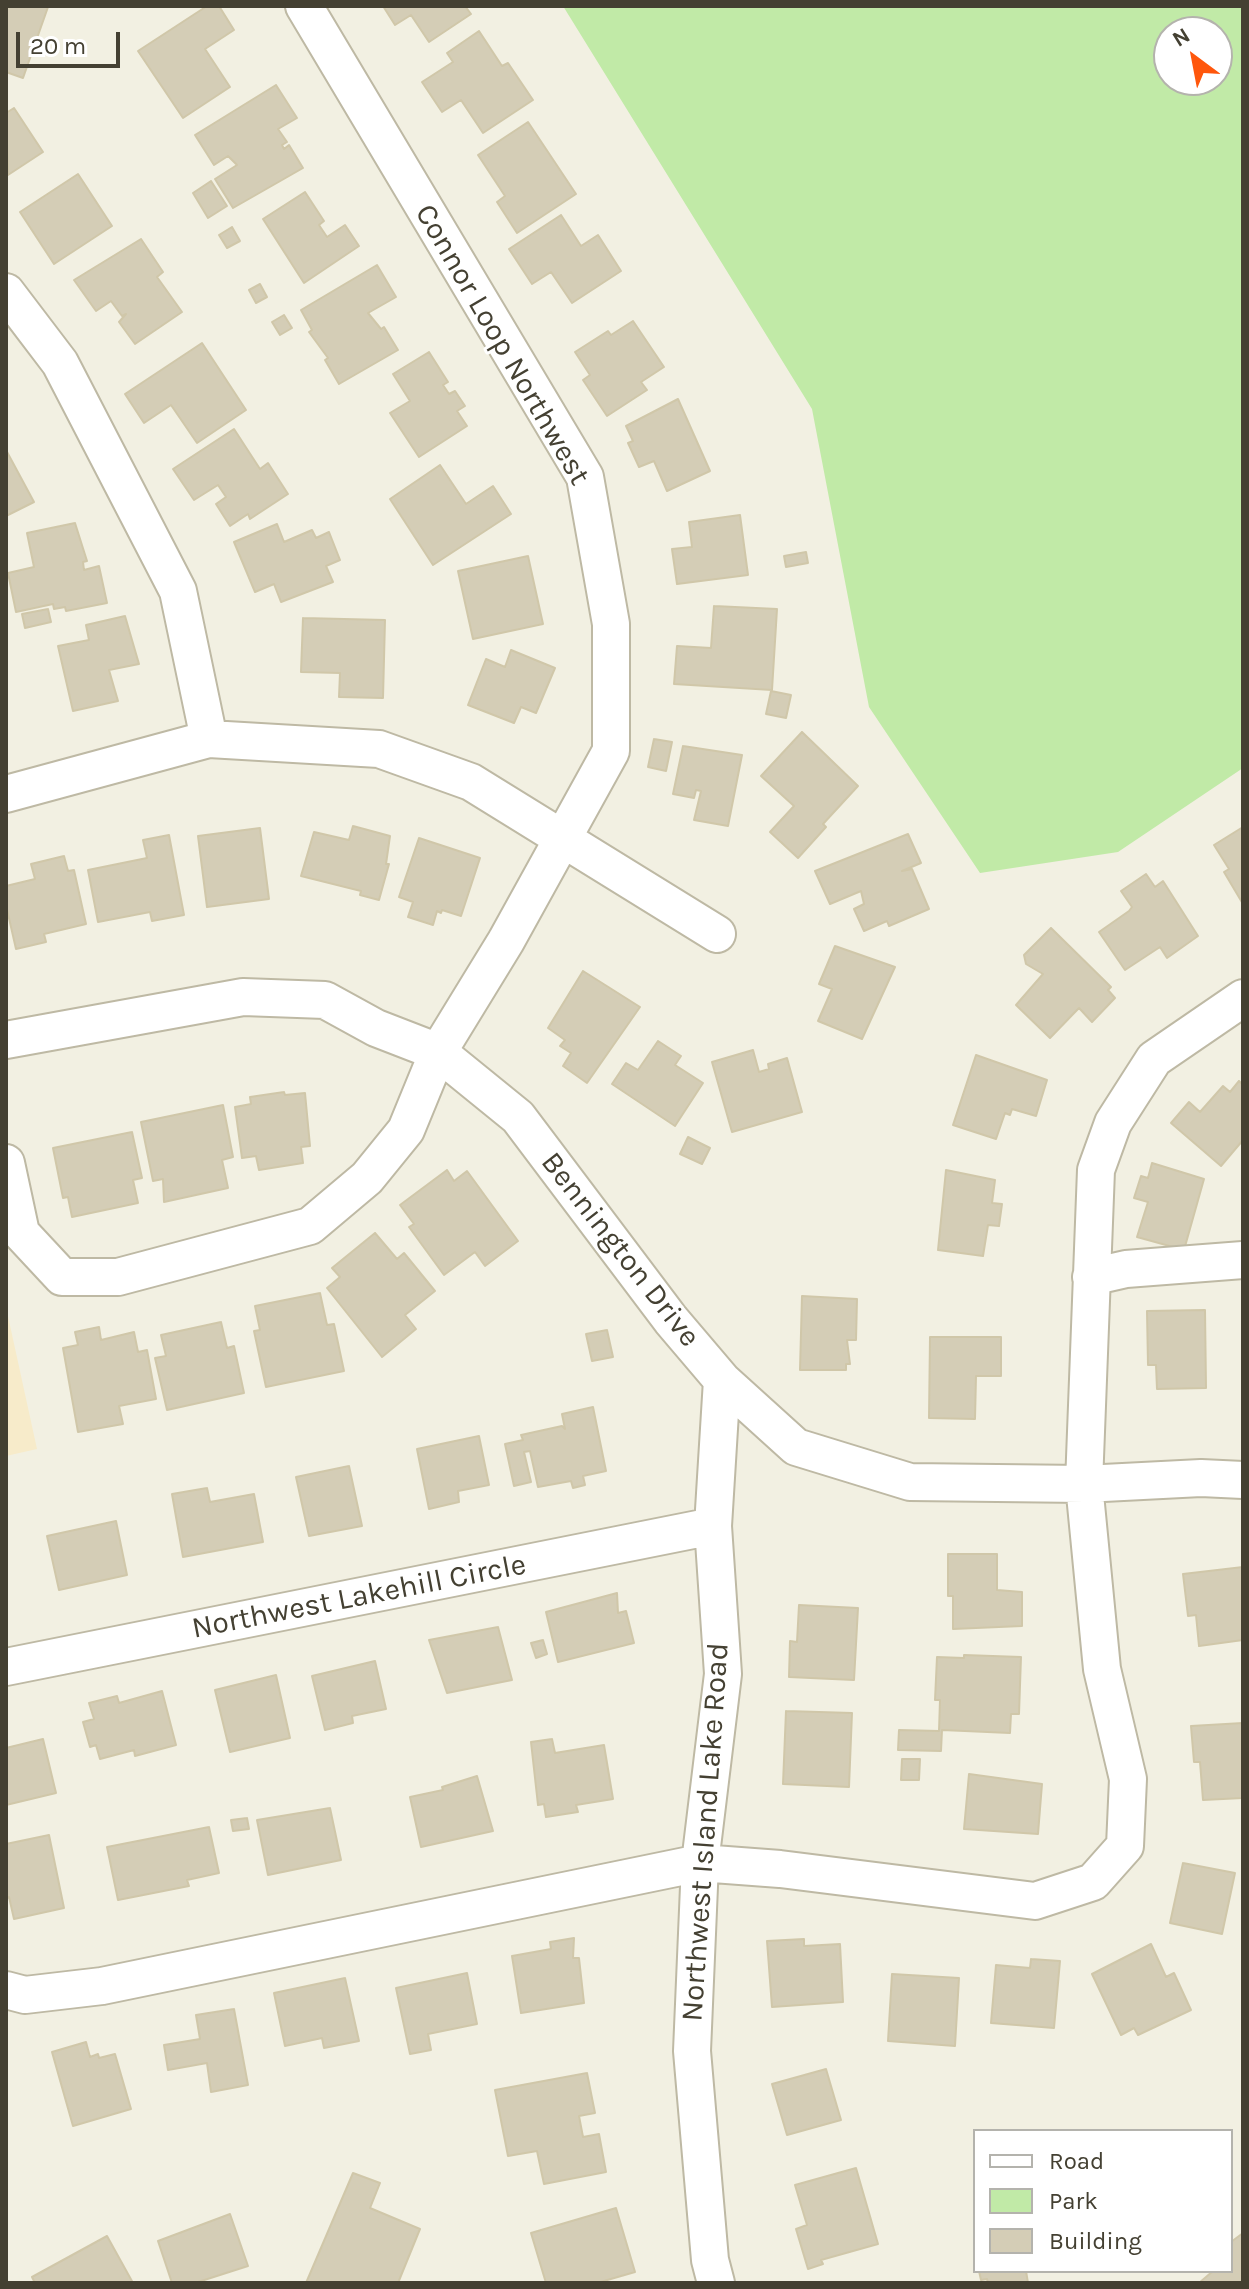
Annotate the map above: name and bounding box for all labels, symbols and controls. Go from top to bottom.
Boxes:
scale bar [20,16,124,66]
north arrow [1153,16,1233,96]
text: N [1168,22,1195,53]
text: 20 m [30,32,86,60]
street label: Connor Loop Northwest [407,198,597,492]
street label: Bennington Drive [533,1145,707,1355]
street label: Northwest Lakehill Circle [189,1547,529,1647]
street label: Northwest Island Lake Road [675,1641,737,2023]
legend [973,2129,1233,2273]
text: Road [1049,2147,1104,2175]
text: Park [1049,2187,1098,2215]
text: Building [1049,2227,1142,2255]

